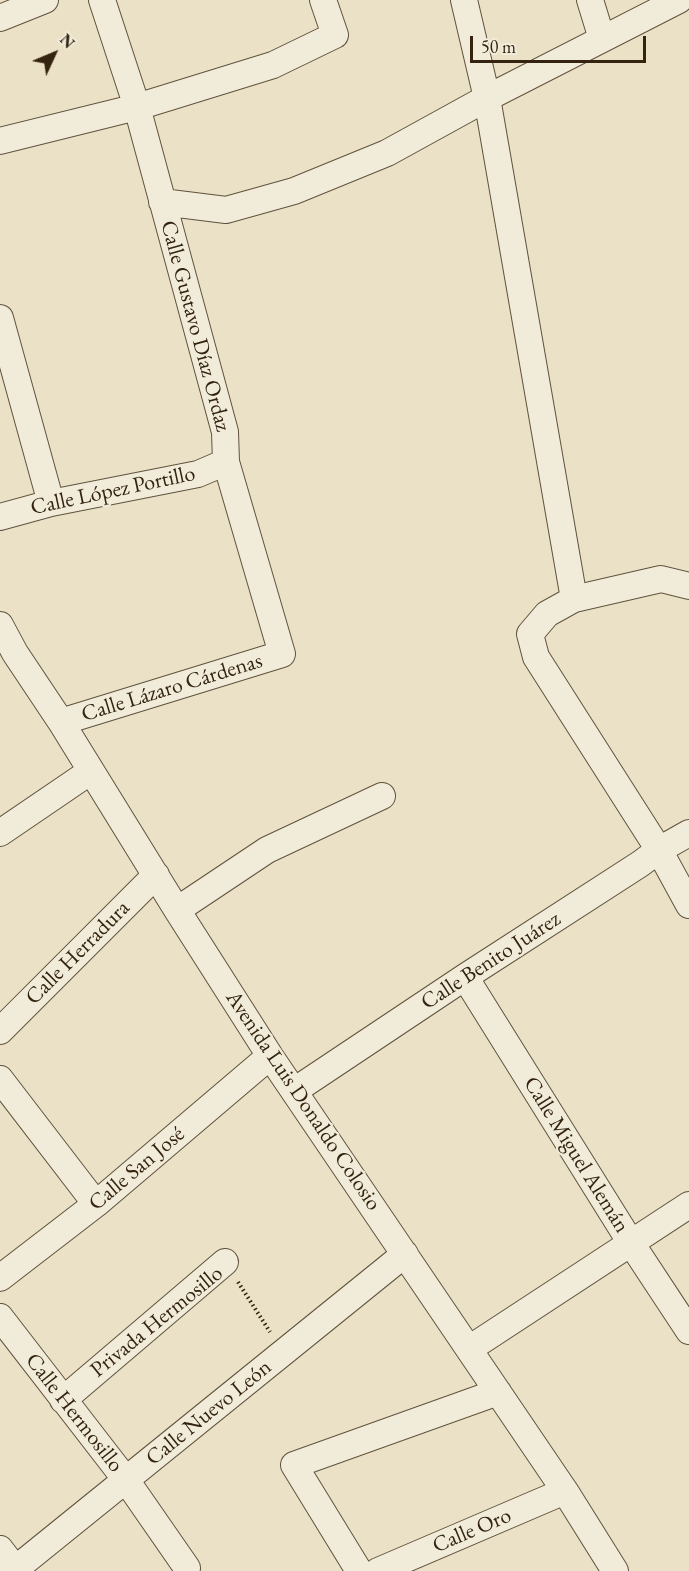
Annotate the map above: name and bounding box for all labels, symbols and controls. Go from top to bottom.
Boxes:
north arrow [24,24,84,84]
scale bar [473,24,648,62]
text: N [55,29,79,53]
text: 50 m [481,35,516,58]
street label: Calle Gustavo Díaz Ordaz [154,218,236,434]
street label: Calle López Portillo [28,461,198,521]
street label: Calle Lázaro Cárdenas [78,648,266,728]
street label: Calle Herradura [20,895,136,1011]
street label: Calle Benito Juárez [416,906,566,1016]
street label: Avenida Luis Donaldo Colosio [220,986,386,1216]
street label: Calle Miguel Alemán [517,1072,635,1238]
street label: Calle San José [84,1121,190,1217]
street label: Privada Hermosillo [85,1260,229,1384]
street label: Calle Hermosillo [19,1348,129,1478]
street label: Calle Nuevo León [141,1354,277,1472]
street label: Calle Oro [429,1503,515,1559]

